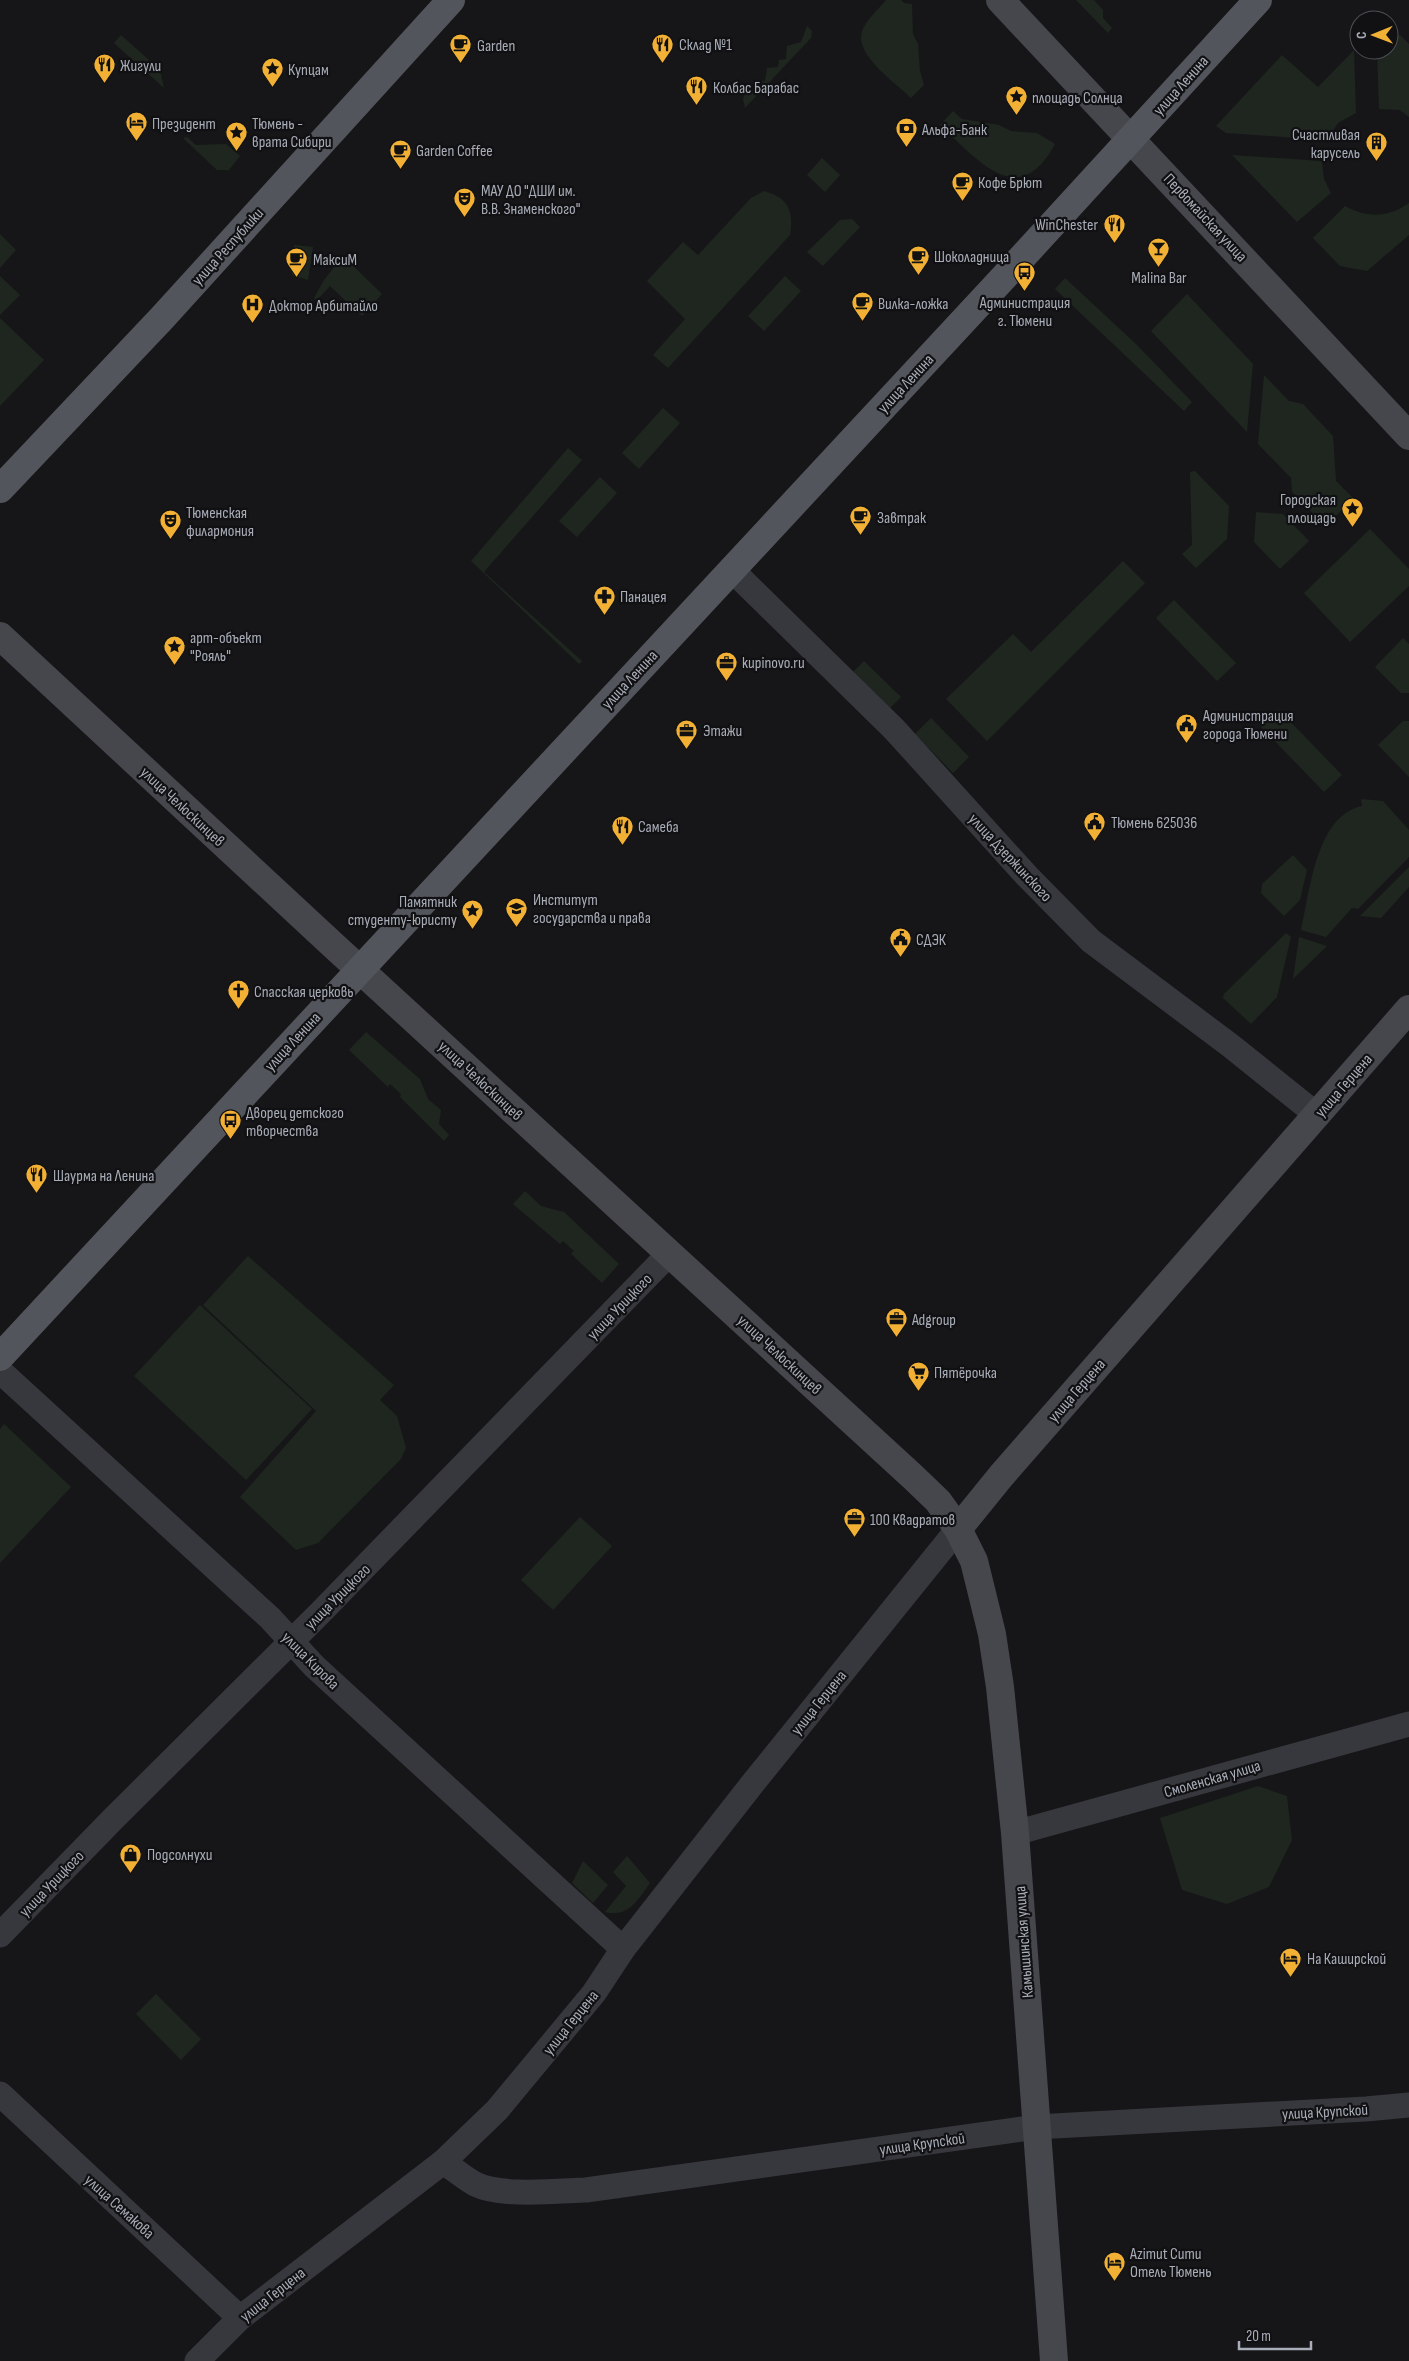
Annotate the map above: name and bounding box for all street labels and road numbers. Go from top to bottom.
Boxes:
street label: улица Ленина [1149,52,1213,120]
street label: Первомайская улица [1159,170,1251,266]
street label: улица Республики [188,204,268,290]
street label: улица Ленина [874,351,938,417]
street label: улица Ленина [598,647,662,713]
street label: улица Челюскинцев [136,763,228,851]
street label: улица Дзержинского [964,810,1056,906]
street label: улица Ленина [261,1009,325,1075]
street label: улица Челюскинцев [434,1037,526,1125]
street label: улица Герцена [1312,1050,1377,1121]
street label: улица Урицкого [584,1270,656,1344]
street label: улица Челюскинцев [733,1311,825,1399]
street label: улица Герцена [1045,1355,1110,1426]
street label: улица Урицкого [301,1560,375,1634]
street label: улица Кирова [277,1628,343,1694]
street label: улица Герцена [787,1667,851,1739]
street label: Смоленская улица [1162,1757,1263,1802]
street label: улица Урицкого [16,1847,88,1921]
street label: Камышинская улица [1011,1885,1038,1999]
street label: улица Герцена [539,1987,603,2059]
street label: улица Крупской [1282,2101,1369,2124]
street label: улица Крупской [878,2129,966,2160]
street label: улица Семакова [80,2171,158,2243]
street label: улица Герцена [237,2264,309,2327]

